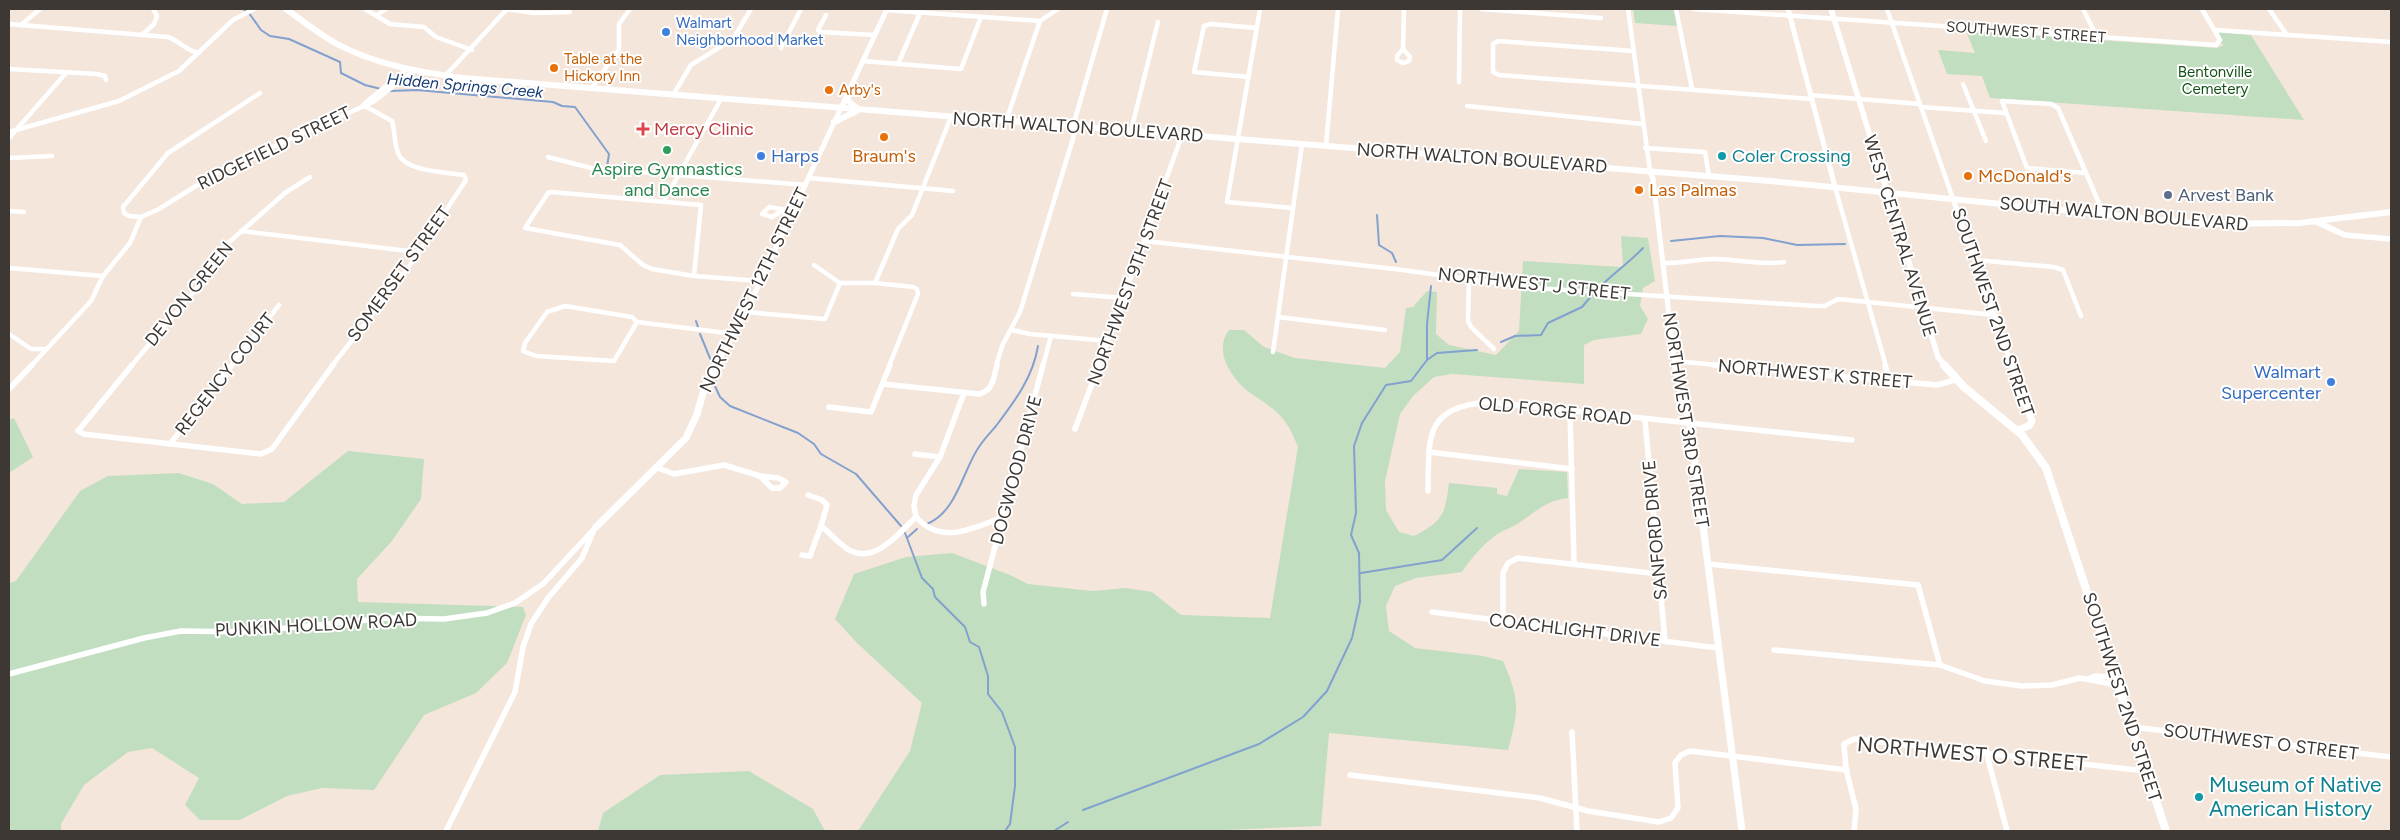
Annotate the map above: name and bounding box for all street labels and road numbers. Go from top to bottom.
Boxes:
street label: SOUTHWEST F STREET [1946,17,2107,47]
street label: RIDGEFIELD STREET [194,101,354,195]
street label: NORTH WALTON BOULEVARD [952,107,1204,147]
street label: WEST CENTRAL AVENUE [1859,132,1941,340]
street label: NORTH WALTON BOULEVARD [1356,138,1608,178]
street label: NORTHWEST 9TH STREET [1082,176,1178,388]
street label: NORTHWEST 12TH STREET [695,184,813,396]
street label: SOUTH WALTON BOULEVARD [1999,192,2249,236]
street label: SOMERSET STREET [343,202,455,346]
street label: SOUTHWEST 2ND STREET [1947,205,2039,419]
street label: DEVON GREEN [140,237,238,351]
street label: NORTHWEST J STREET [1437,263,1631,305]
street label: REGENCY COURT [170,308,280,440]
street label: NORTHWEST 3RD STREET [1658,311,1714,529]
street label: NORTHWEST K STREET [1717,355,1913,393]
street label: OLD FORGE ROAD [1477,392,1633,430]
street label: DOGWOOD DRIVE [985,393,1047,547]
street label: SANFORD DRIVE [1638,459,1672,601]
street label: SOUTHWEST 2ND STREET [2078,590,2166,804]
street label: PUNKIN HOLLOW ROAD [214,609,418,641]
street label: COACHLIGHT DRIVE [1488,609,1662,651]
street label: SOUTHWEST O STREET [2162,719,2360,765]
street label: NORTHWEST O STREET [1856,731,2089,776]

